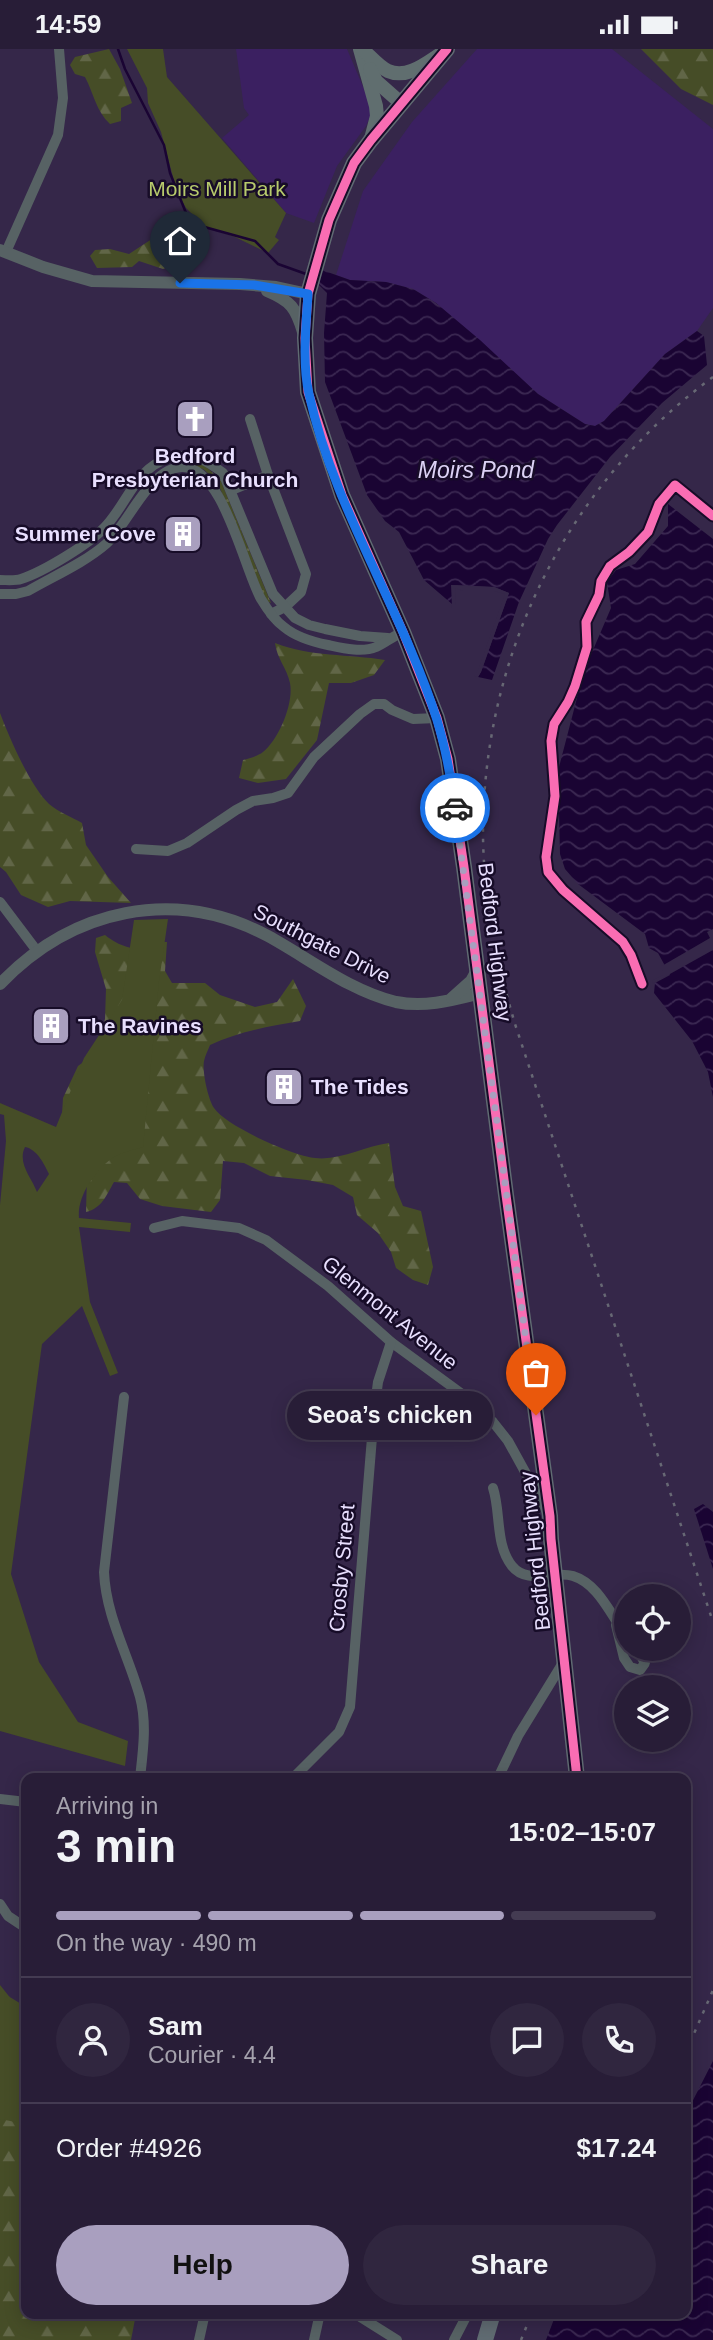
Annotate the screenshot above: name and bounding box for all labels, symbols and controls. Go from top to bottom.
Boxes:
text: 14:59 [35,9,102,39]
park label: Moirs Mill Park [148,177,286,200]
pin [150,211,210,283]
icon: home [161,222,199,260]
church icon: Bedford Presbyterian Church [174,398,216,440]
place label: Bedford Presbyterian Church [92,444,298,491]
water label: Moirs Pond [418,457,535,483]
building icon: Summer Cove [162,513,204,555]
place label: Summer Cove [15,522,156,545]
courier [420,773,490,843]
icon: car [436,789,474,827]
street label: Bedford Highway [474,861,517,1023]
street label: Southgate Drive [250,899,395,988]
building icon: The Ravines [30,1005,72,1047]
place label: The Ravines [78,1014,202,1037]
building icon: The Tides [263,1066,305,1108]
place label: The Tides [311,1075,409,1098]
street label: Glenmont Avenue [318,1251,462,1374]
pin [506,1343,566,1415]
icon: bag [517,1354,555,1392]
callout: Seoa’s chicken [288,1391,494,1439]
text: Seoa’s chicken [307,1402,473,1428]
street label: Bedford Highway [515,1470,554,1632]
street label: Crosby Street [324,1503,359,1633]
map controls [614,1584,691,1752]
button: locate [614,1584,691,1661]
button: layers [614,1675,691,1752]
text: Arriving in [56,1793,158,1819]
text: 15:02–15:07 [509,1817,656,1847]
text: 3 min [56,1820,176,1872]
text: On the way · 490 m [56,1930,257,1956]
button: person [56,2003,130,2077]
button: chat [490,2003,564,2077]
button: phone [582,2003,656,2077]
text: Sam [148,2011,203,2041]
text: Courier · 4.4 [148,2042,276,2068]
text: Order #4926 [56,2133,202,2163]
text: $17.24 [576,2133,656,2163]
button: Help [56,2225,349,2305]
button: Share [363,2225,656,2305]

